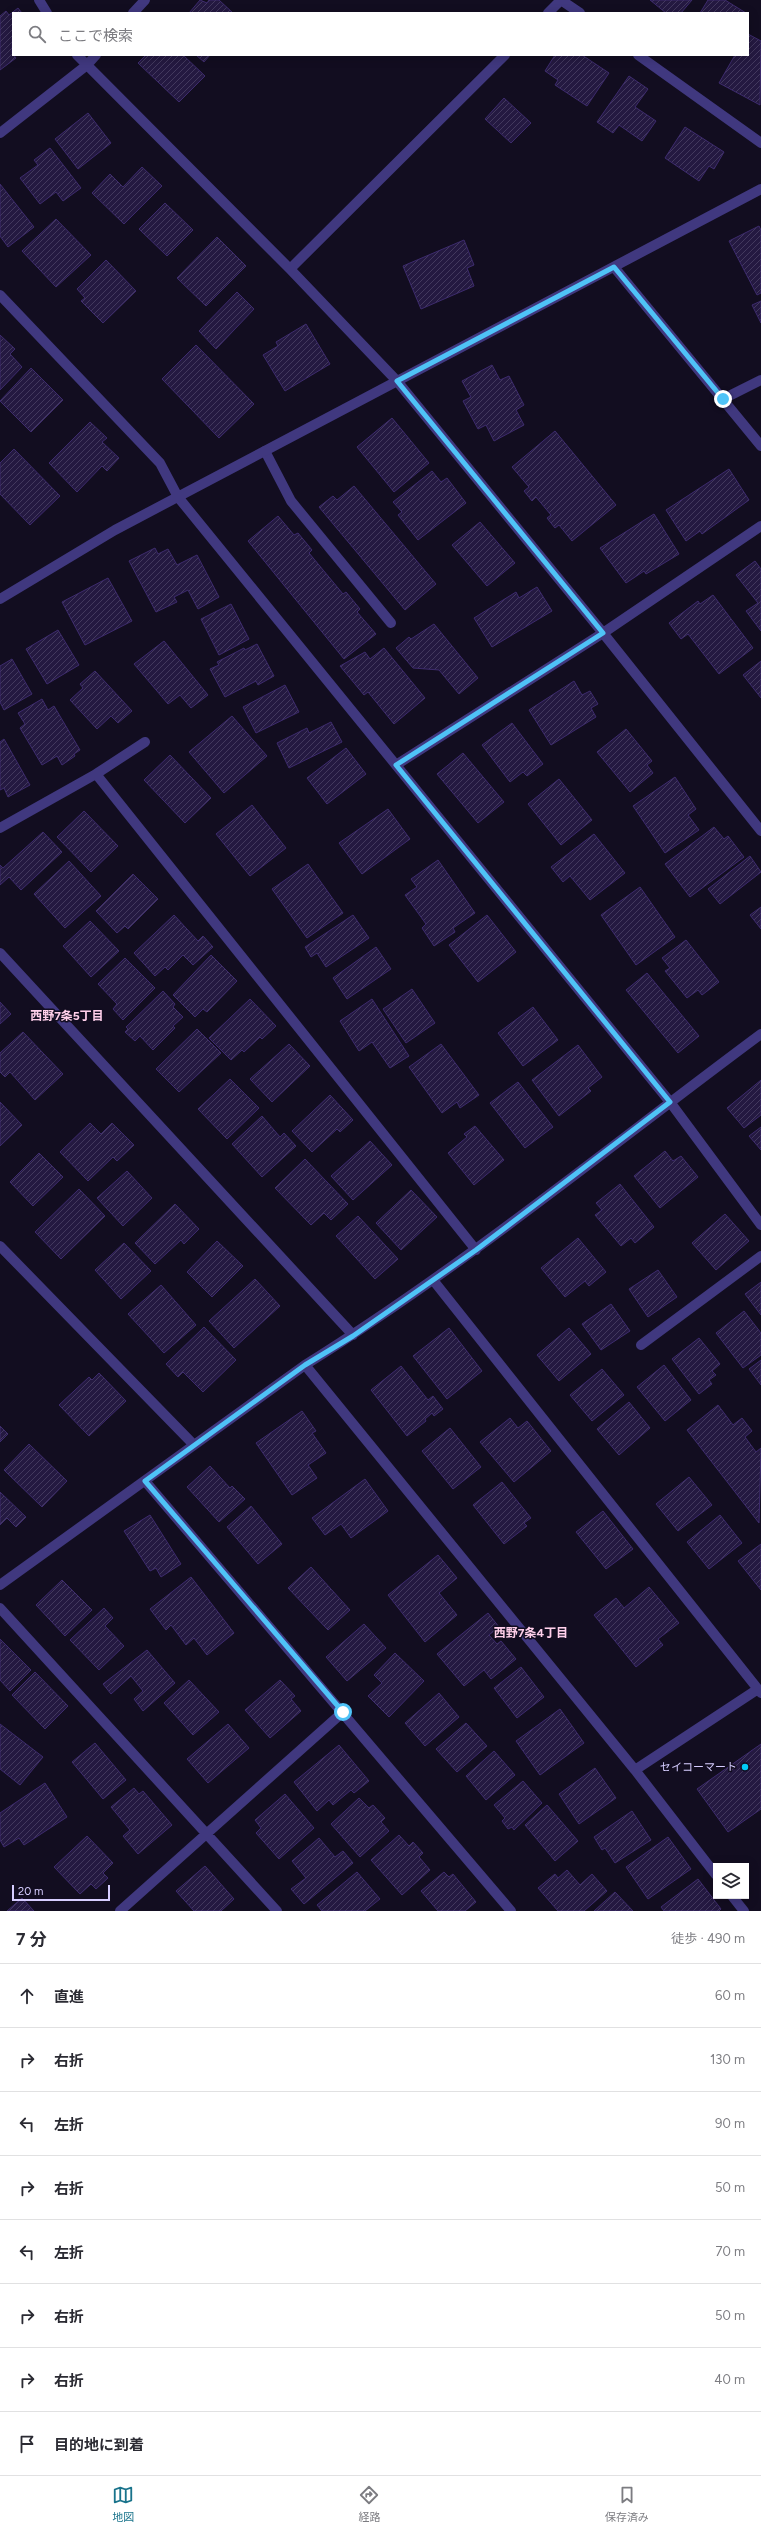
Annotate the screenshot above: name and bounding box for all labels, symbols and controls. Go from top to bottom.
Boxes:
search box [12,12,749,56]
icon: search [26,23,48,45]
text: ここで検索 [58,27,133,45]
route end [714,390,732,408]
district label: 西野7条5丁目 [30,1009,104,1023]
district label: 西野7条4丁目 [494,1626,568,1640]
route start [334,1703,352,1721]
place label: セイコーマート [660,1761,737,1774]
marker: セイコーマート [740,1762,750,1772]
map controls [713,1863,749,1899]
button: layers [713,1863,749,1899]
scale bar [12,1883,110,1902]
text: 20 m [18,1885,43,1898]
text: 7 分 [16,1929,47,1949]
text: 徒歩 · 490 m [671,1931,745,1946]
icon: ahead [16,1985,38,2007]
text: 直進 [54,1988,84,2006]
text: 60 m [715,1988,745,2003]
icon: right [16,2049,38,2071]
text: 右折 [54,2052,84,2070]
text: 130 m [710,2052,745,2067]
icon: left [16,2113,38,2135]
text: 左折 [54,2116,84,2134]
text: 90 m [715,2116,745,2131]
icon: right [16,2177,38,2199]
text: 右折 [54,2180,84,2198]
text: 50 m [715,2180,745,2195]
icon: left [16,2241,38,2263]
text: 左折 [54,2244,84,2262]
text: 70 m [715,2244,745,2259]
icon: right [16,2305,38,2327]
text: 右折 [54,2308,84,2326]
text: 50 m [715,2308,745,2323]
icon: right [16,2369,38,2391]
text: 右折 [54,2372,84,2390]
text: 40 m [714,2372,745,2387]
icon: arrive [16,2433,38,2455]
text: 目的地に到着 [54,2436,144,2454]
tab: 地図 [112,2484,134,2524]
tab: 経路 [358,2484,380,2524]
tab: 保存済み [605,2484,649,2524]

